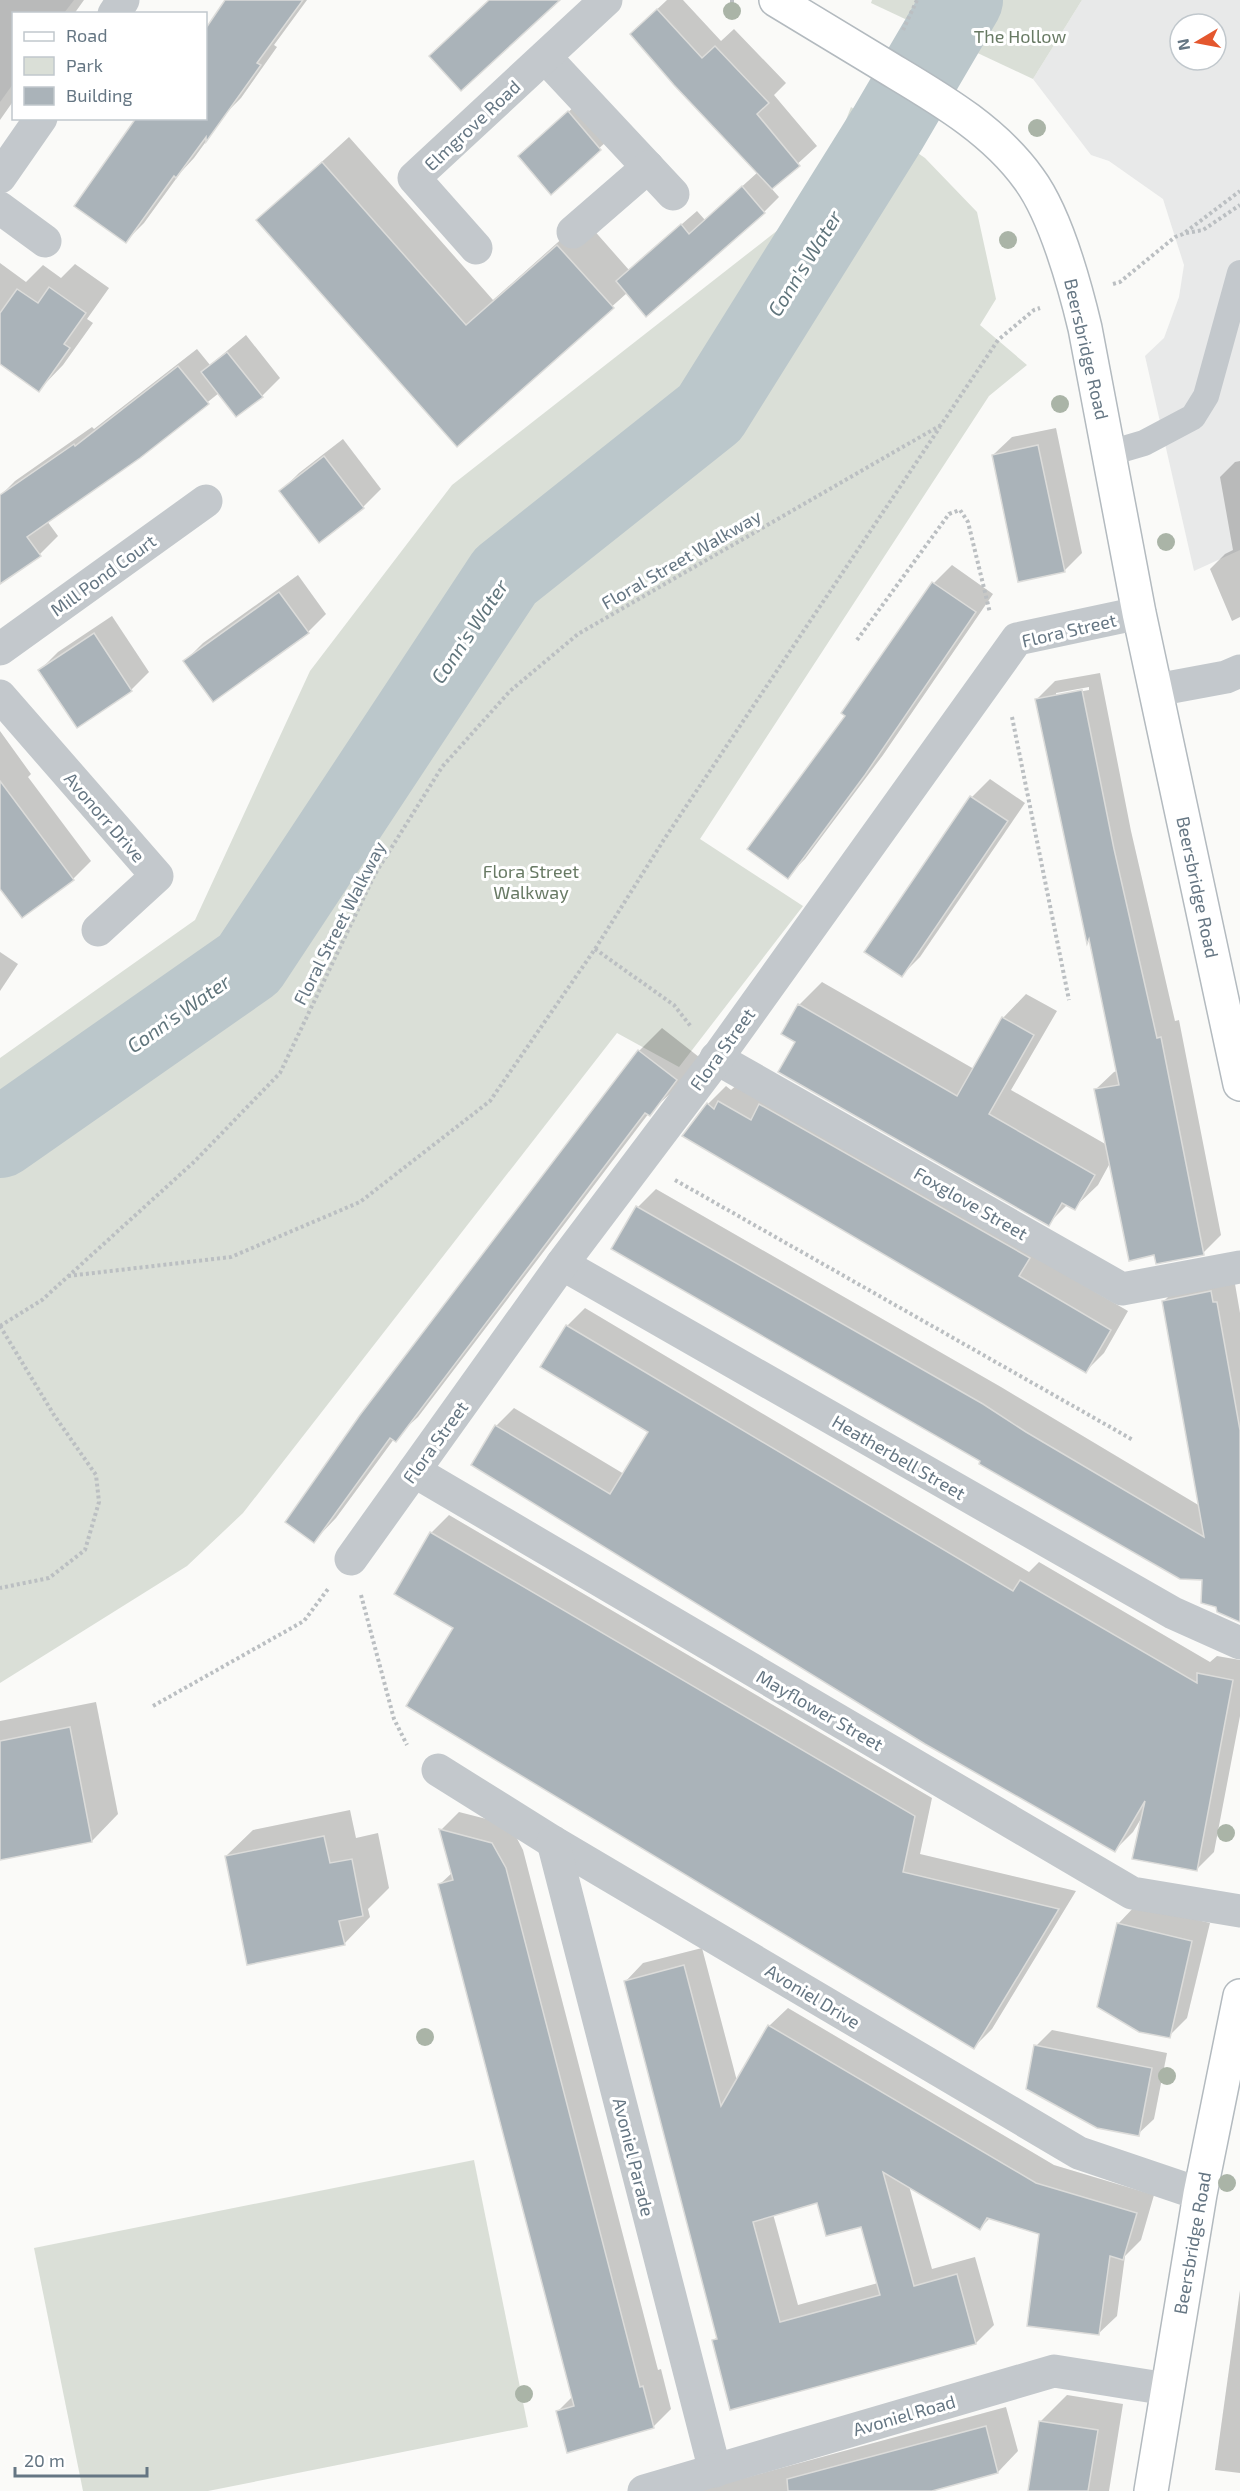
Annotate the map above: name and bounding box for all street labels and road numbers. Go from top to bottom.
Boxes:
street label: Elmgrove Road [420,75,524,175]
street label: Beersbridge Road [1060,276,1114,422]
street label: Floral Street Walkway [597,504,765,614]
street label: Mill Pond Court [46,529,160,621]
street label: Flora Street [1020,608,1119,652]
street label: Avonorr Drive [60,768,150,866]
street label: Beersbridge Road [1172,814,1224,960]
street label: Floral Street Walkway [288,837,390,1008]
street label: Flora Street [685,1003,759,1094]
street label: Foxglove Street [910,1162,1032,1244]
street label: Flora Street [398,1396,472,1487]
street label: Heatherbell Street [829,1410,970,1504]
street label: Mayflower Street [753,1665,887,1755]
street label: Avoniel Drive [762,1959,864,2033]
street label: Avoniel Parade [609,2095,659,2219]
street label: Beersbridge Road [1169,2170,1215,2316]
street label: Avoniel Road [850,2390,958,2440]

